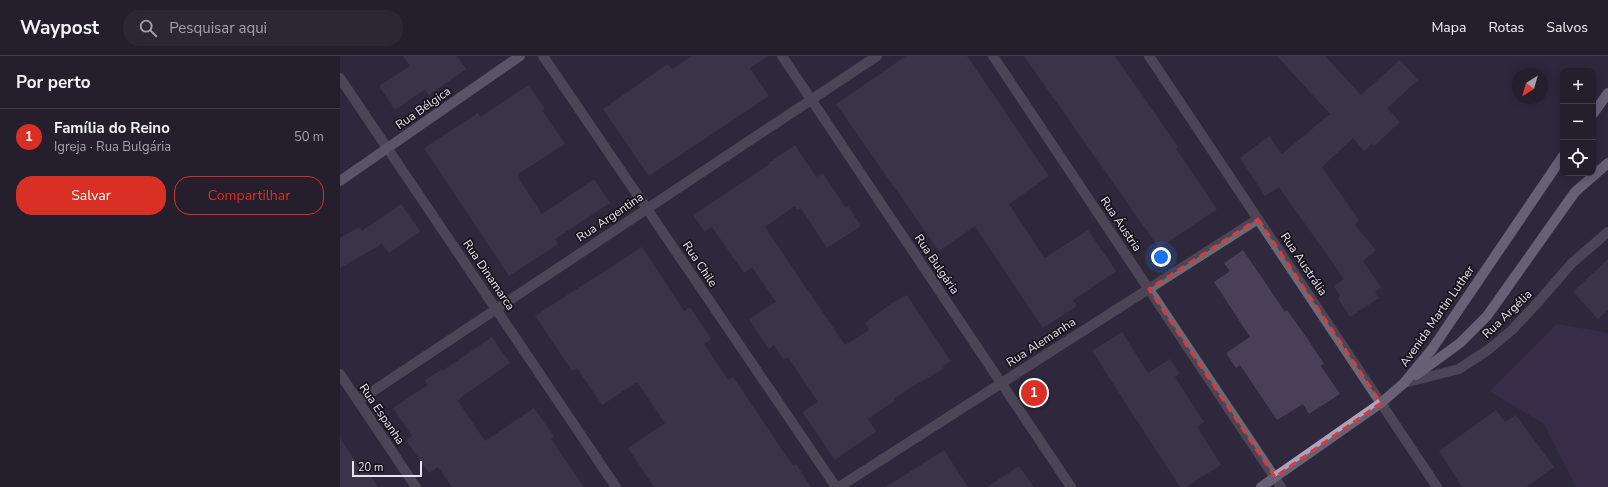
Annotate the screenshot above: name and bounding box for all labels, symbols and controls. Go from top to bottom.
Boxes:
search box [123,10,403,46]
text: Waypost [20,15,99,41]
icon: search [137,17,159,39]
text: Pesquisar aqui [169,18,267,38]
text: Mapa [1431,18,1466,37]
text: Rotas [1488,18,1524,37]
text: Salvos [1546,18,1588,37]
north arrow [1512,68,1548,104]
map controls [1560,68,1596,176]
button: + [1560,68,1596,104]
text: Por perto [16,71,91,94]
street label: Rua Bélgica [392,83,454,133]
button: − [1560,104,1596,140]
text: Família do Reino [54,118,170,138]
text: 1 [25,128,33,146]
text: 50 m [294,128,324,146]
text: Igreja · Rua Bulgária [54,138,171,156]
button: locate [1560,140,1596,176]
button: Salvar [16,176,166,215]
button: Compartilhar [174,176,324,215]
street label: Rua Argentina [573,189,647,245]
street label: Rua Áustria [1097,193,1145,255]
street label: Rua Austrália [1277,229,1331,299]
street label: Rua Bulgária [911,231,963,297]
street label: Rua Dinamarca [459,237,519,313]
street label: Rua Chile [679,238,721,290]
your location [1151,247,1171,267]
street label: Avenida Martin Luther [1396,262,1478,370]
street label: Rua Argélia [1479,286,1535,342]
street label: Rua Alemanha [1003,314,1079,370]
pin: 1 [1021,378,1047,408]
street label: Rua Espanha [356,380,408,448]
scale bar [352,459,422,478]
text: 20 m [358,460,383,475]

